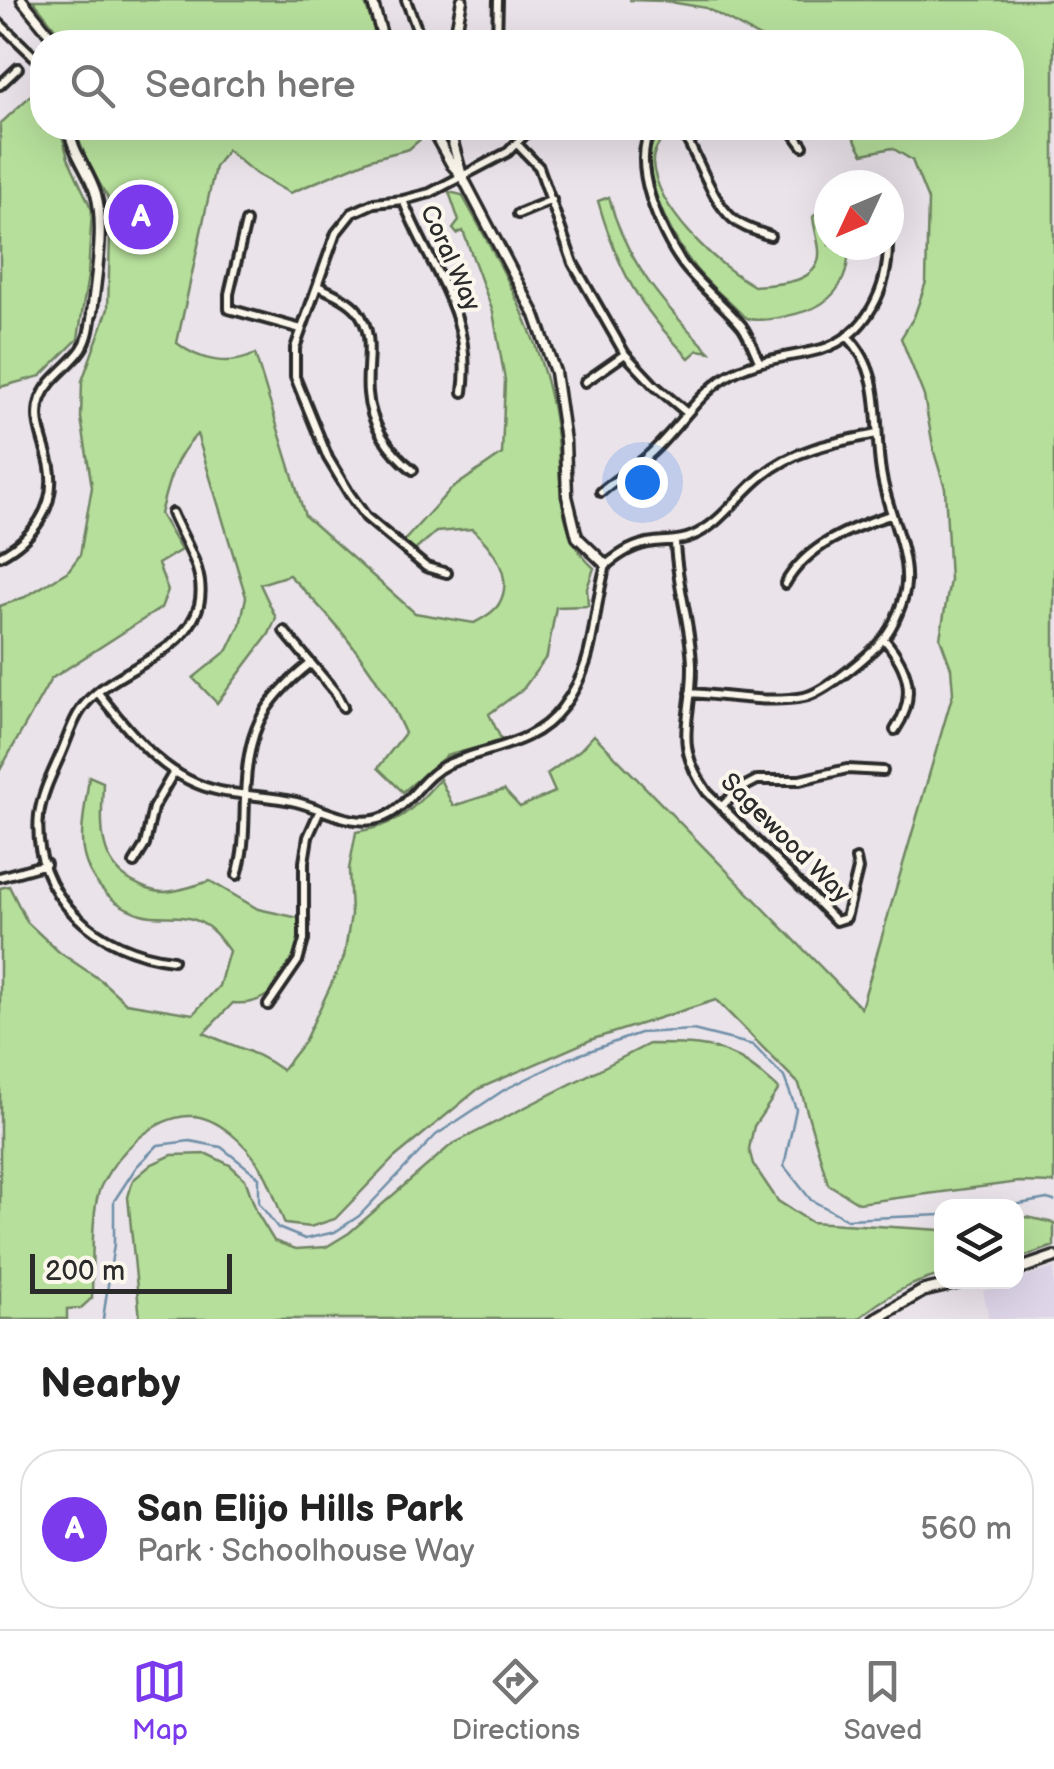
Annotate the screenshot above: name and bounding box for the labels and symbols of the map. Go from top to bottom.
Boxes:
north arrow [814,170,904,260]
pin: A [108,180,174,254]
street label: Coral Way [413,200,487,316]
your location [617,457,668,508]
street label: Sagewood Way [714,767,857,910]
scale bar [30,1249,232,1294]

